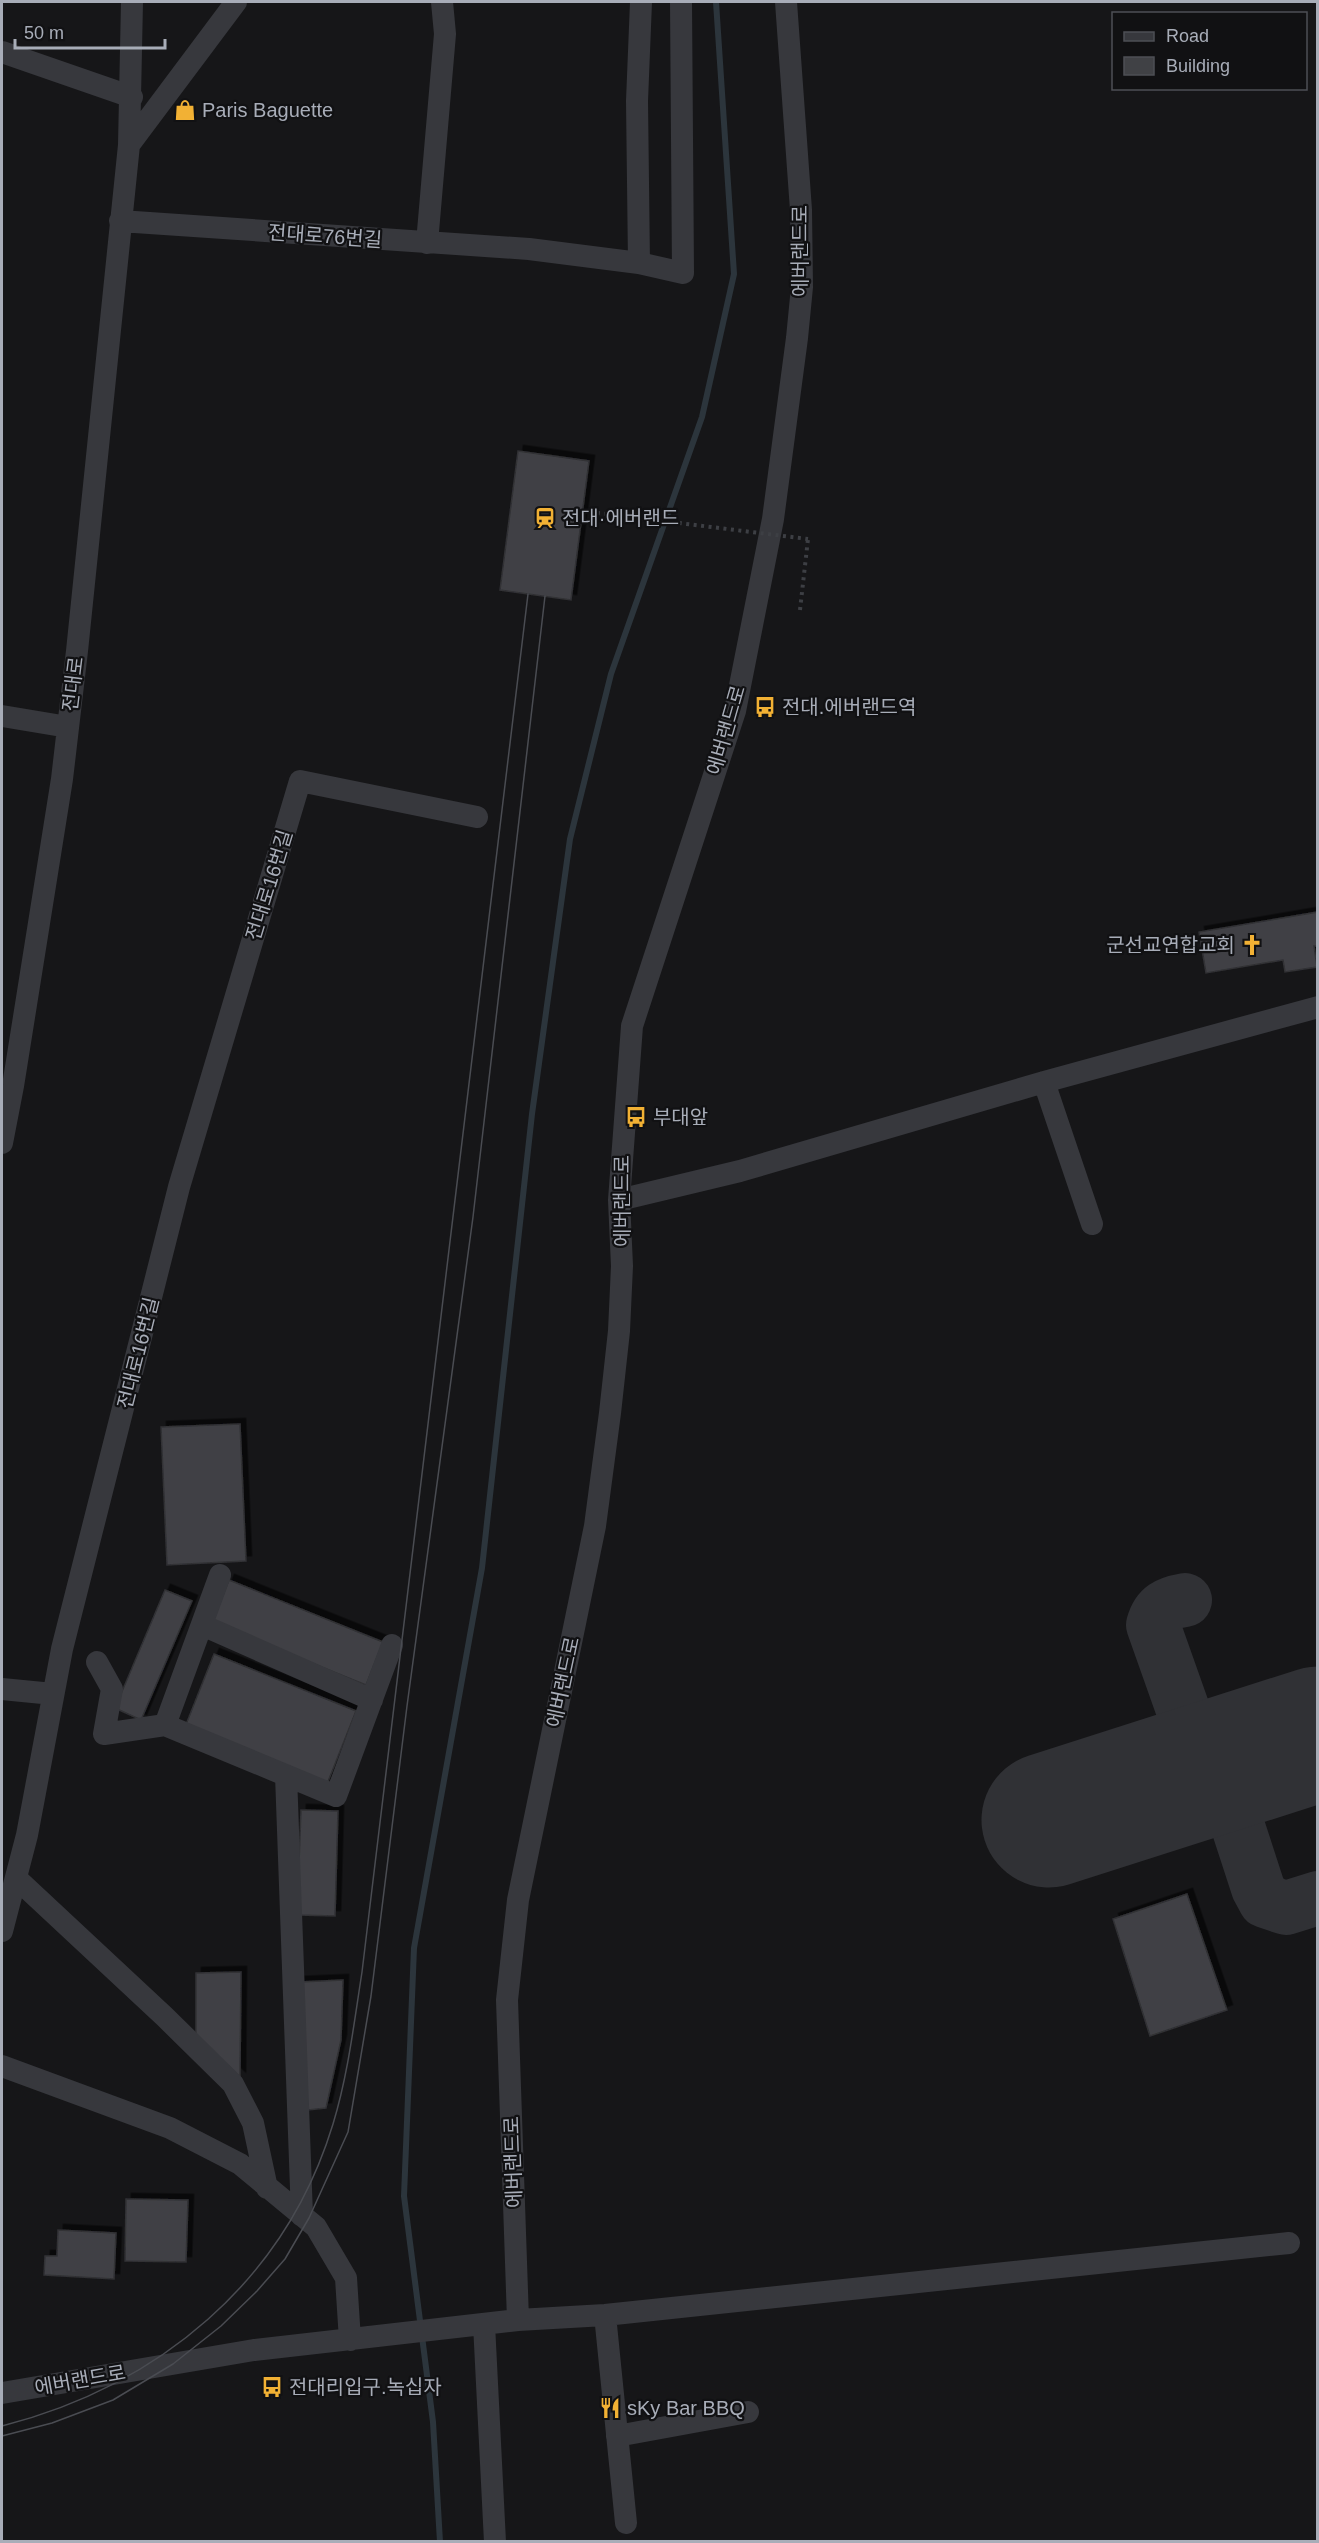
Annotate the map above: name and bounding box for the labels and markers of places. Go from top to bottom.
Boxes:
shop icon: Paris Baguette [173,98,197,122]
place label: Paris Baguette [202,99,333,121]
station icon: 전대·에버랜드 [533,506,557,530]
place label: 전대·에버랜드 [562,507,679,529]
bus stop icon: 전대.에버랜드역 [753,695,777,719]
place label: 전대.에버랜드역 [782,696,916,718]
church icon: 군선교연합교회 [1240,933,1264,957]
place label: 군선교연합교회 [1106,934,1235,956]
bus stop icon: 부대앞 [624,1105,648,1129]
place label: 부대앞 [653,1106,708,1128]
bus stop icon: 전대리입구.녹십자 [260,2375,284,2399]
place label: 전대리입구.녹십자 [289,2376,442,2398]
restaurant icon: sKy Bar BBQ [598,2396,622,2420]
place label: sKy Bar BBQ [627,2397,745,2419]

